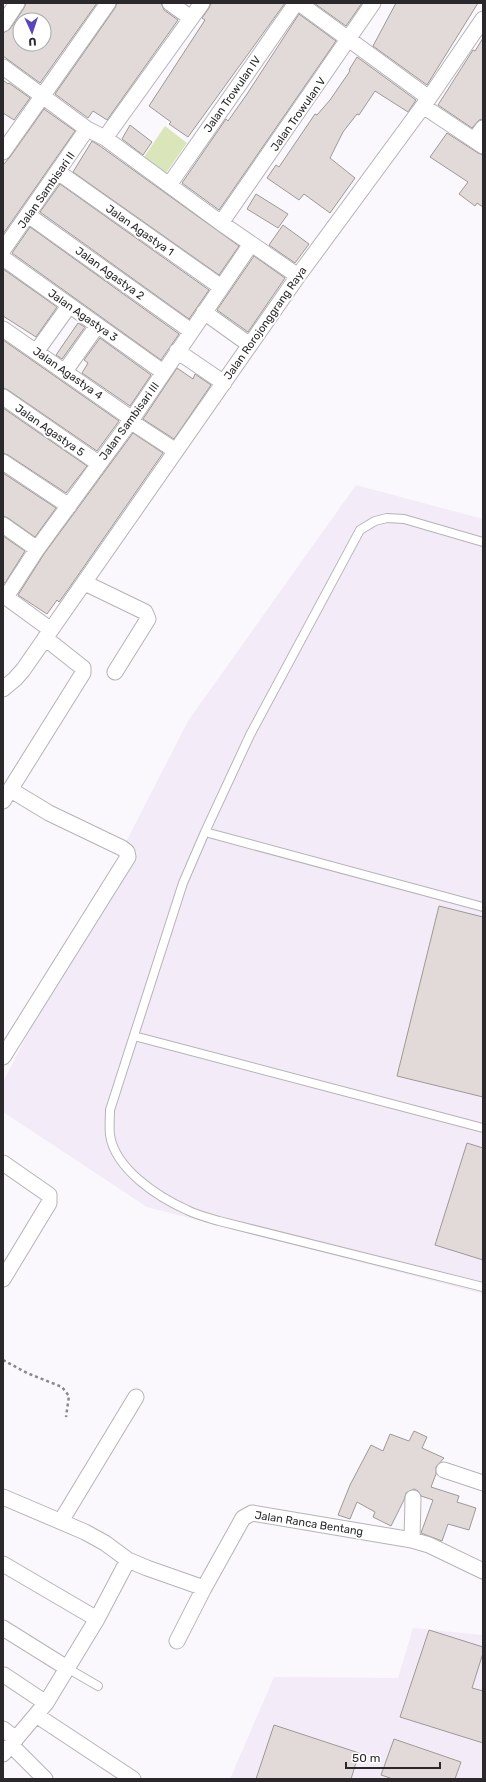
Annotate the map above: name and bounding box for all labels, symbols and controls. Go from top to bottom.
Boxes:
north arrow [12,12,52,52]
text: U [28,35,37,48]
street label: Jalan Trowulan IV [201,54,264,135]
street label: Jalan Trowulan V [268,75,329,154]
street label: Jalan Sambisari II [15,150,78,231]
street label: Jalan Agastya 1 [103,202,176,259]
street label: Jalan Agastya 2 [73,244,147,303]
street label: Jalan Rorojonggrang Raya [221,264,309,382]
street label: Jalan Agastya 3 [45,287,120,344]
street label: Jalan Agastya 4 [30,345,105,402]
street label: Jalan Sambisari III [97,380,162,463]
street label: Jalan Agastya 5 [12,402,87,459]
street label: Jalan Ranca Bentang [254,1509,364,1538]
scale bar [346,1744,440,1770]
text: 50 m [352,1751,380,1765]

